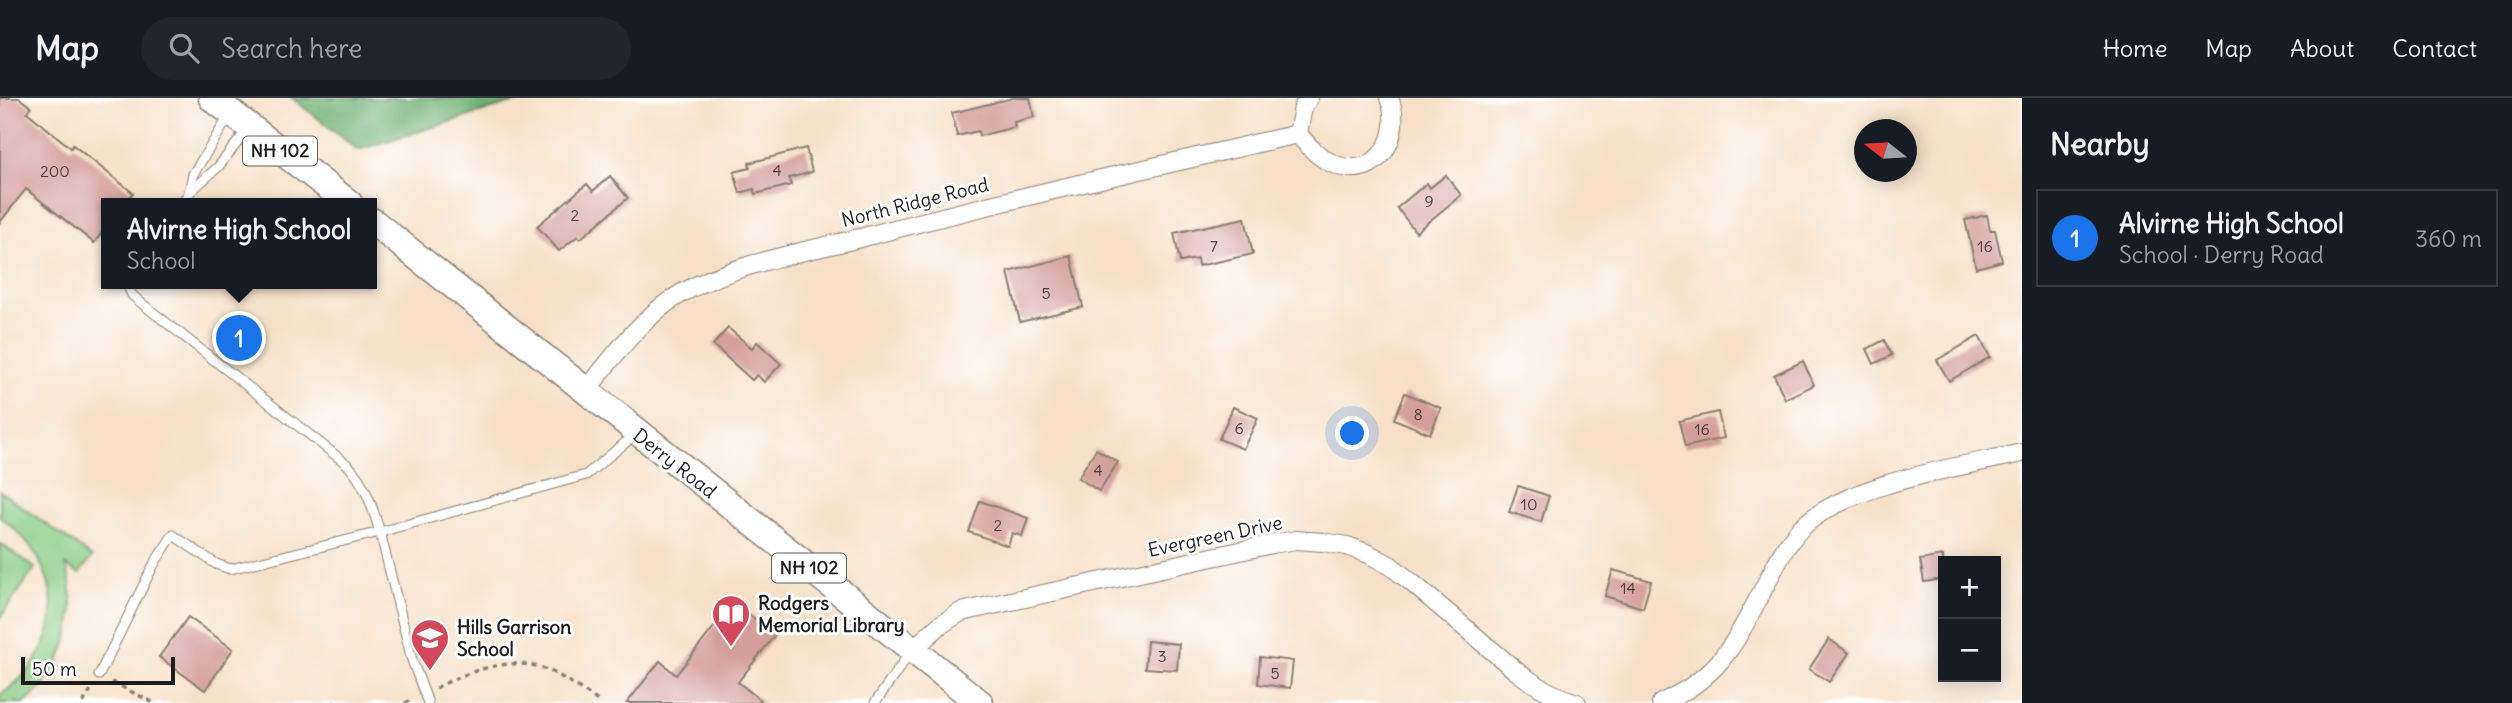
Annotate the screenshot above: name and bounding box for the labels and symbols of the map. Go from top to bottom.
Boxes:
north arrow [1854,119,1917,182]
road number: NH 102 [243,136,317,166]
house number: 4 [772,160,782,180]
house number: 200 [40,161,70,181]
street label: North Ridge Road [839,172,991,232]
house number: 9 [1424,191,1434,211]
house number: 2 [571,205,580,225]
house number: 7 [1210,236,1218,256]
house number: 16 [1977,236,1993,256]
house number: 5 [1041,283,1051,303]
pin: 1 [216,312,262,364]
house number: 8 [1413,404,1423,424]
your location [1335,416,1369,450]
house number: 6 [1234,418,1244,438]
house number: 16 [1694,419,1710,439]
street label: Derry Road [629,423,721,503]
house number: 4 [1093,460,1103,480]
house number: 10 [1521,494,1537,514]
street label: Evergreen Drive [1146,510,1284,562]
house number: 2 [994,515,1003,535]
road number: NH 102 [772,554,846,582]
house number: 14 [1620,578,1636,598]
place label: Rodgers Memorial Library [758,591,905,637]
library icon: Rodgers Memorial Library [710,593,752,648]
place label: Hills Garrison School [457,615,571,661]
school or university icon: Hills Garrison School [409,617,451,672]
house number: 3 [1157,646,1167,666]
scale bar [21,654,175,686]
house number: 5 [1270,663,1280,683]

